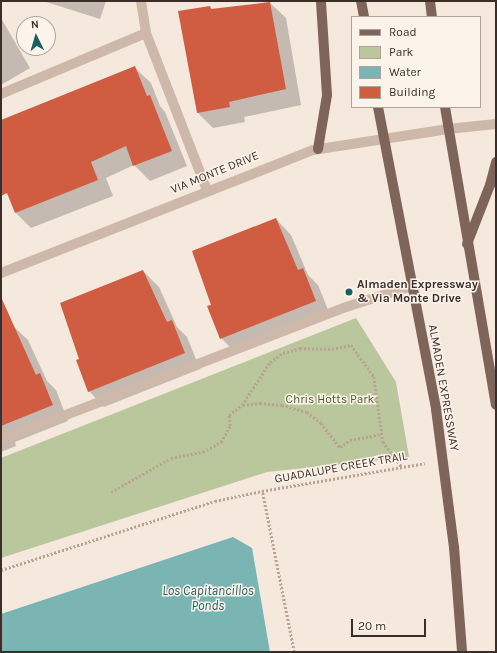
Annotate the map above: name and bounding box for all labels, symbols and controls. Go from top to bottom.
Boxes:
north arrow [16,16,56,56]
legend [351,16,481,108]
text: N [30,18,39,31]
text: Road [389,25,417,39]
text: Park [389,45,413,59]
text: Water [389,65,421,79]
text: Building [389,85,435,99]
street label: VIA MONTE DRIVE [169,149,261,197]
place label: Almaden Expressway & Via Monte Drive [357,278,478,306]
marker: Almaden Expressway & Via Monte Drive [344,287,354,297]
street label: ALMADEN EXPRESSWAY [425,323,461,453]
park label: Chris Hotts Park [286,393,374,407]
street label: GUADALUPE CREEK TRAIL [274,449,408,487]
water label: Los Capitancillos Ponds [162,584,254,615]
scale bar [353,611,428,637]
text: 20 m [358,619,386,633]

